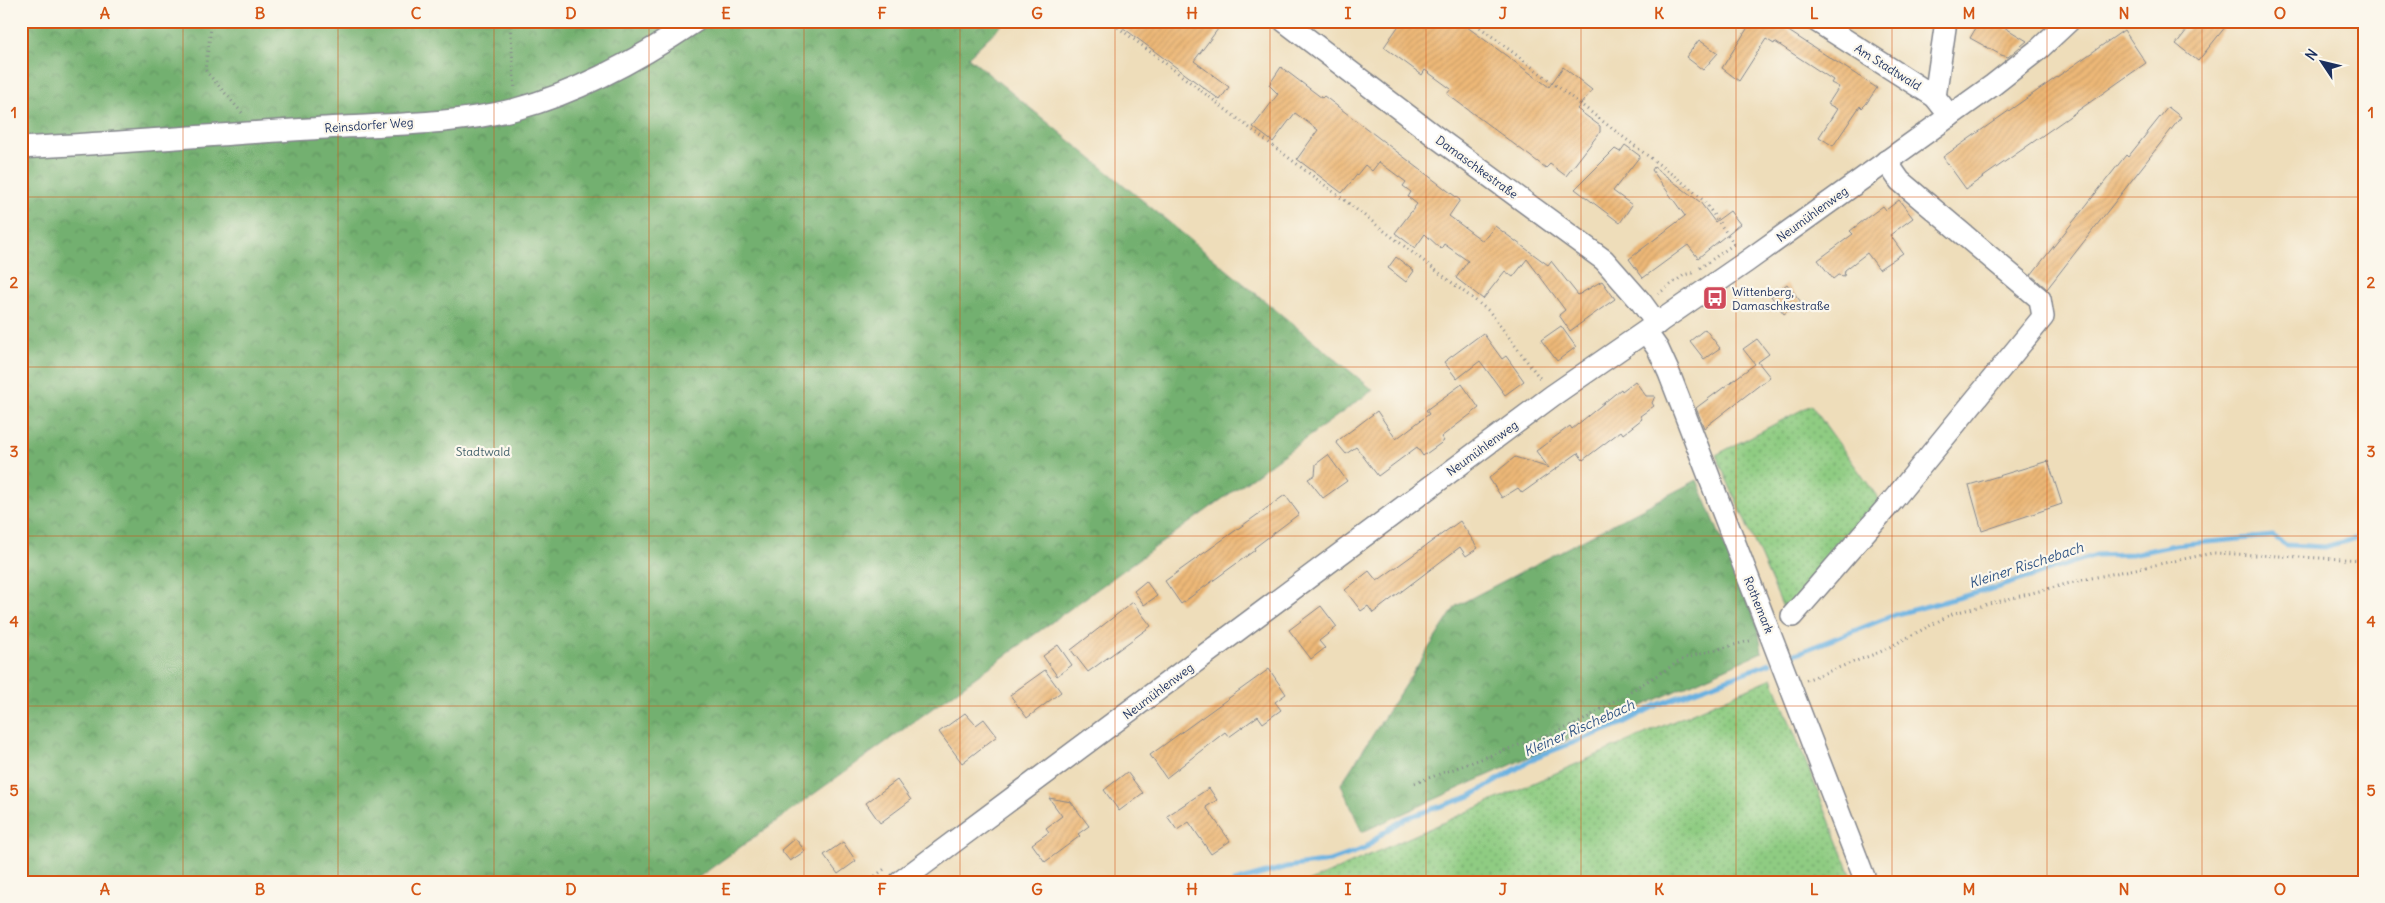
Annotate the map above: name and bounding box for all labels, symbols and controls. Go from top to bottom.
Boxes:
text: A [100,3,110,23]
text: B [255,3,266,23]
text: C [411,3,422,23]
text: D [565,3,577,23]
text: E [721,3,731,23]
text: F [877,3,887,23]
text: G [1031,3,1043,23]
text: H [1186,3,1198,23]
text: I [1345,3,1352,23]
text: J [1499,3,1508,23]
text: K [1654,3,1664,23]
text: L [1810,3,1819,23]
text: M [1963,3,1976,23]
text: N [2118,3,2130,23]
text: O [2274,3,2286,23]
north arrow [2298,38,2348,88]
street label: Am Stadtwald [1852,41,1924,93]
text: N [2301,45,2322,64]
text: 1 [11,102,17,122]
text: 1 [2368,102,2374,122]
street label: Reinsdorfer Weg [324,114,414,136]
street label: Damaschkestraße [1433,132,1521,202]
street label: Neumühlenweg [1773,183,1851,245]
text: 2 [10,272,19,292]
text: 2 [2367,272,2376,292]
place label: Wittenberg, Damaschkestraße [1732,284,1830,313]
bus stop icon: Wittenberg, Damaschkestraße [1702,285,1728,311]
street label: Neumühlenweg [1443,417,1521,479]
text: 3 [9,441,19,461]
text: 3 [2366,441,2376,461]
park label: Stadtwald [456,444,510,459]
water label: Kleiner Rischebach [1967,538,2086,592]
street label: Rothemark [1741,574,1777,636]
text: 4 [9,611,19,631]
text: 4 [2366,611,2376,631]
street label: Neumühlenweg [1120,660,1196,722]
water label: Kleiner Rischebach [1521,695,1638,760]
text: 5 [9,780,19,800]
text: 5 [2366,780,2376,800]
text: A [100,879,110,899]
text: B [255,879,266,899]
text: C [411,879,422,899]
text: D [565,879,577,899]
text: E [721,879,731,899]
text: F [877,879,887,899]
text: G [1031,879,1043,899]
text: H [1186,879,1198,899]
text: I [1345,879,1352,899]
text: J [1499,879,1508,899]
text: K [1654,879,1664,899]
text: L [1810,879,1819,899]
text: M [1963,879,1976,899]
text: N [2118,879,2130,899]
text: O [2274,879,2286,899]

